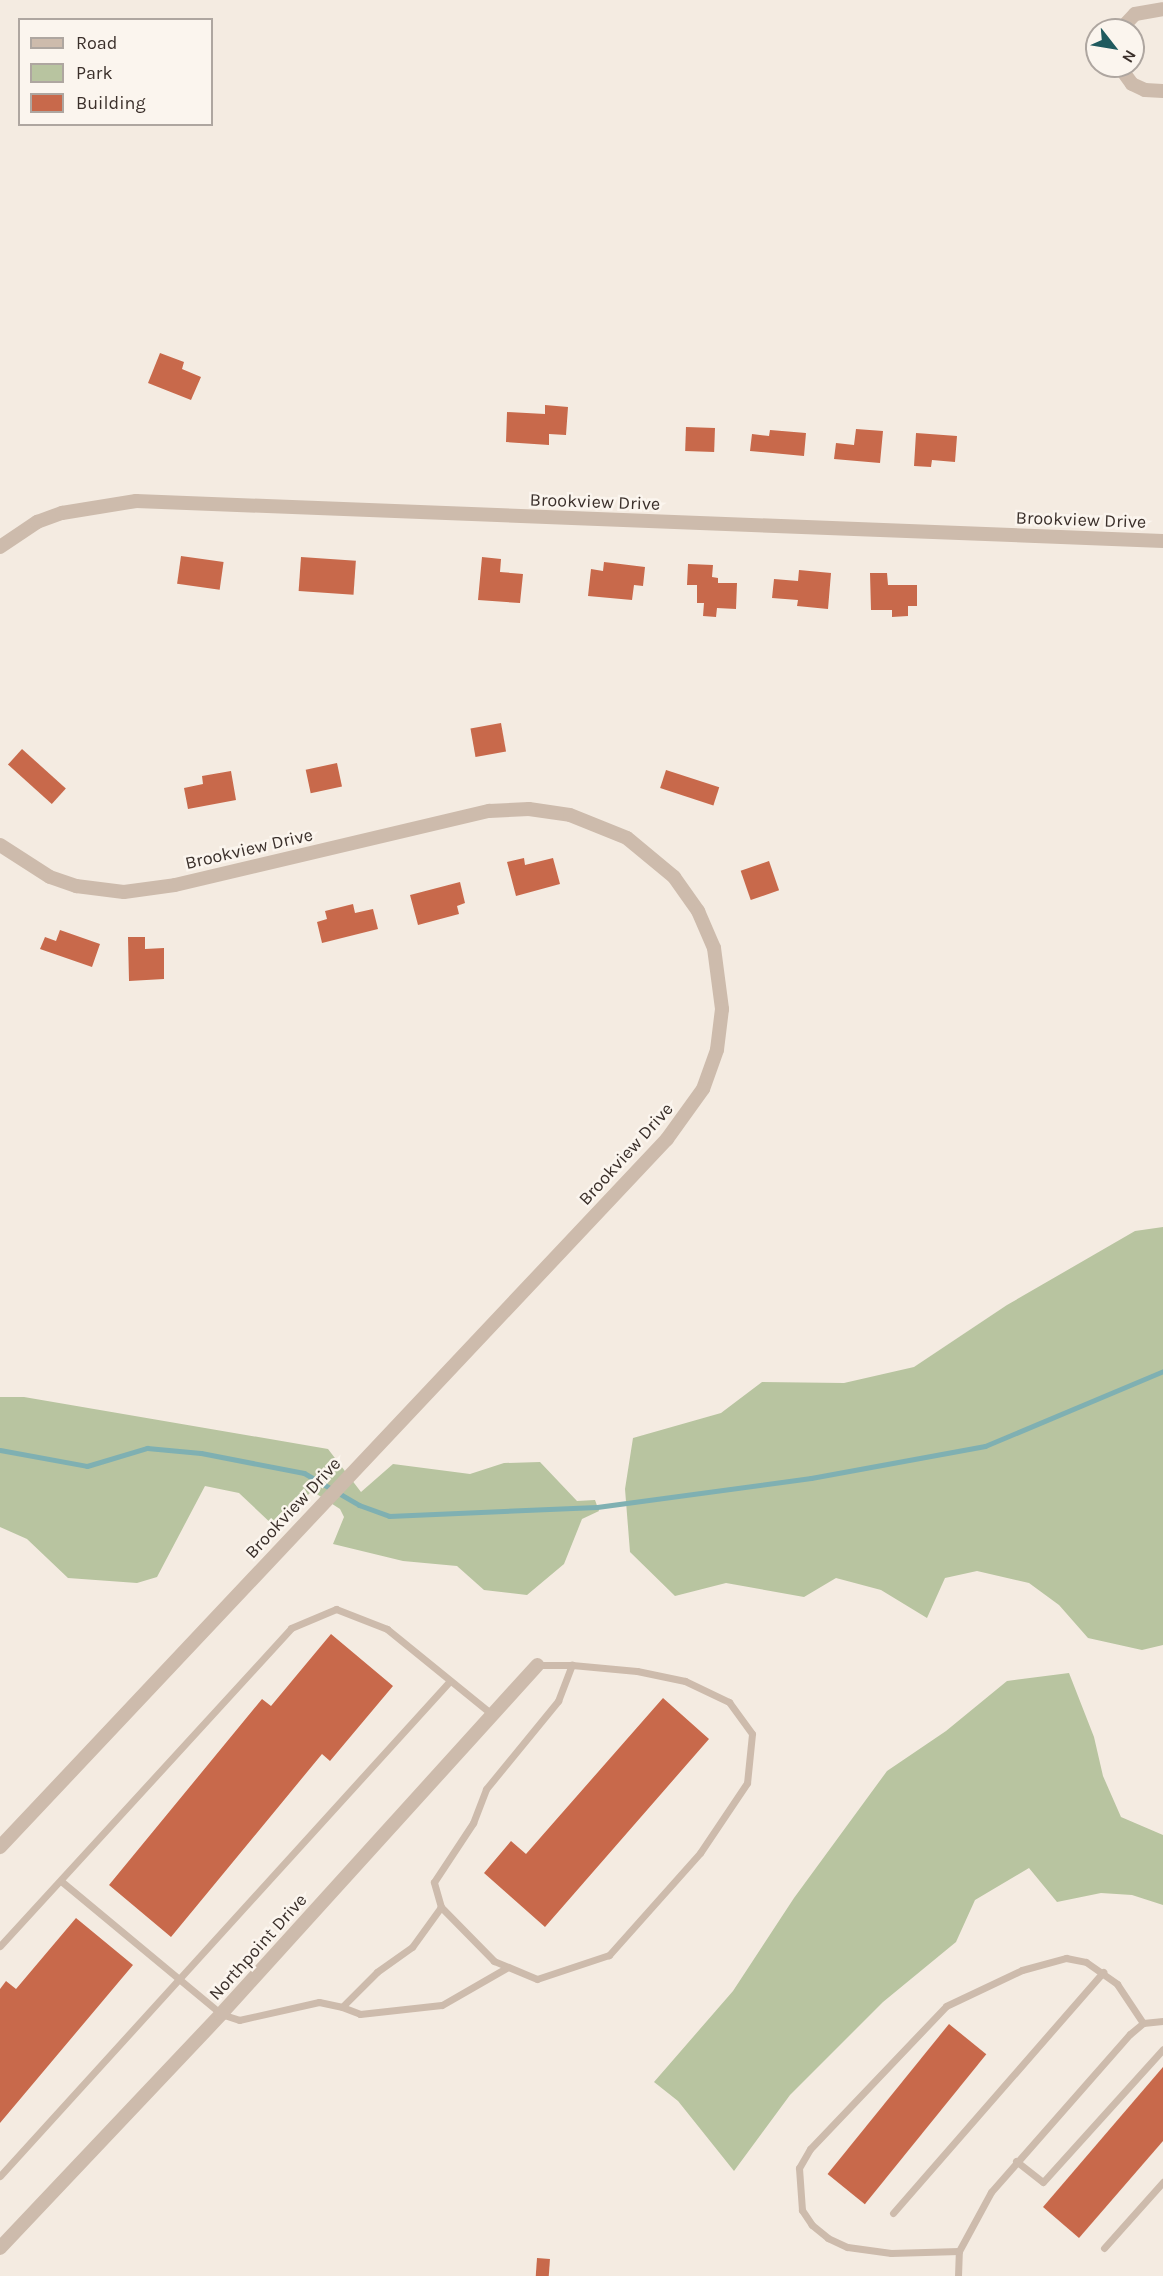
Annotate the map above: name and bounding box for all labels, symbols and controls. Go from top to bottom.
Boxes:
legend [18,18,213,126]
north arrow [1085,18,1145,78]
text: Road [76,32,117,54]
text: N [1118,47,1140,66]
text: Park [76,62,113,84]
text: Building [76,92,146,114]
street label: Brookview Drive [529,489,661,515]
street label: Brookview Drive [1015,507,1147,533]
street label: Brookview Drive [183,824,315,874]
street label: Brookview Drive [574,1098,678,1210]
street label: Brookview Drive [241,1453,345,1563]
street label: Northpoint Drive [204,1889,312,2005]

